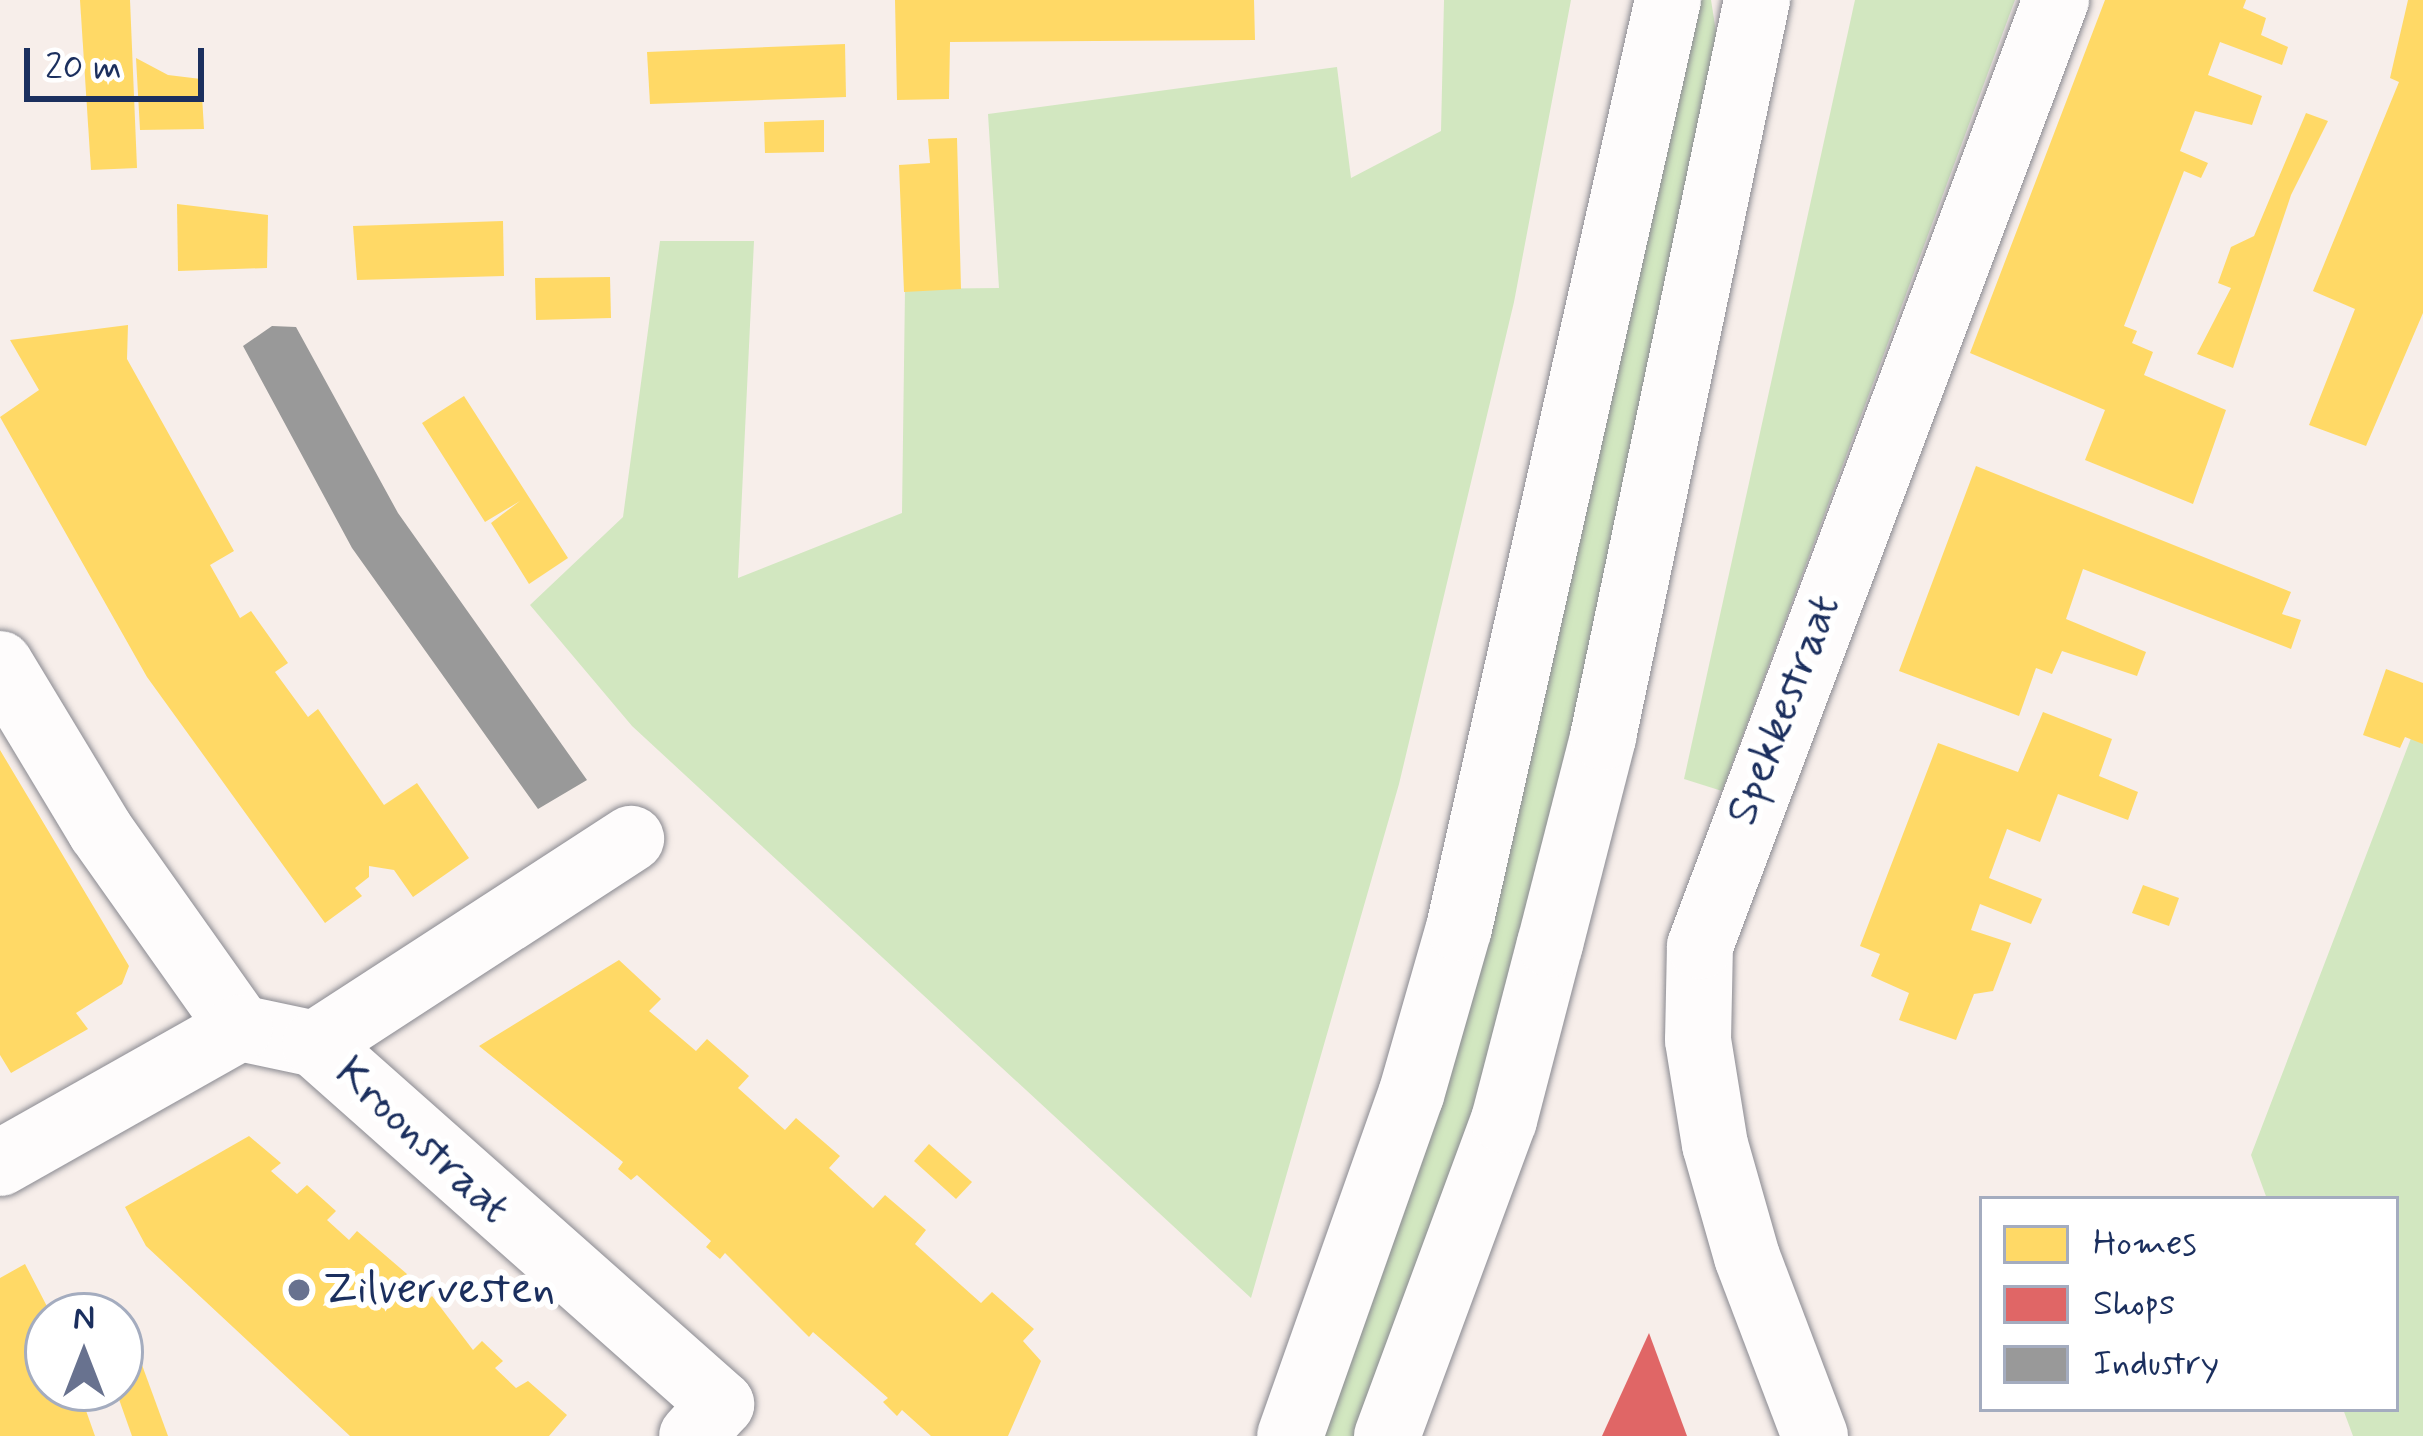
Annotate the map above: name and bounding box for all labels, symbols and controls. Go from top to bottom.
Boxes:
scale bar [30,24,210,98]
text: 20 m [45,45,122,92]
street label: Spekkestraat [1715,587,1853,833]
street label: Kroonstraat [323,1046,521,1236]
legend [1979,1196,2399,1412]
text: Homes [2093,1221,2197,1268]
place label: Zilvervesten [323,1263,555,1317]
marker: Zilvervesten [286,1277,312,1303]
text: Shops [2093,1281,2175,1328]
north arrow [24,1292,144,1412]
text: N [73,1297,95,1341]
text: Industry [2093,1341,2219,1388]

